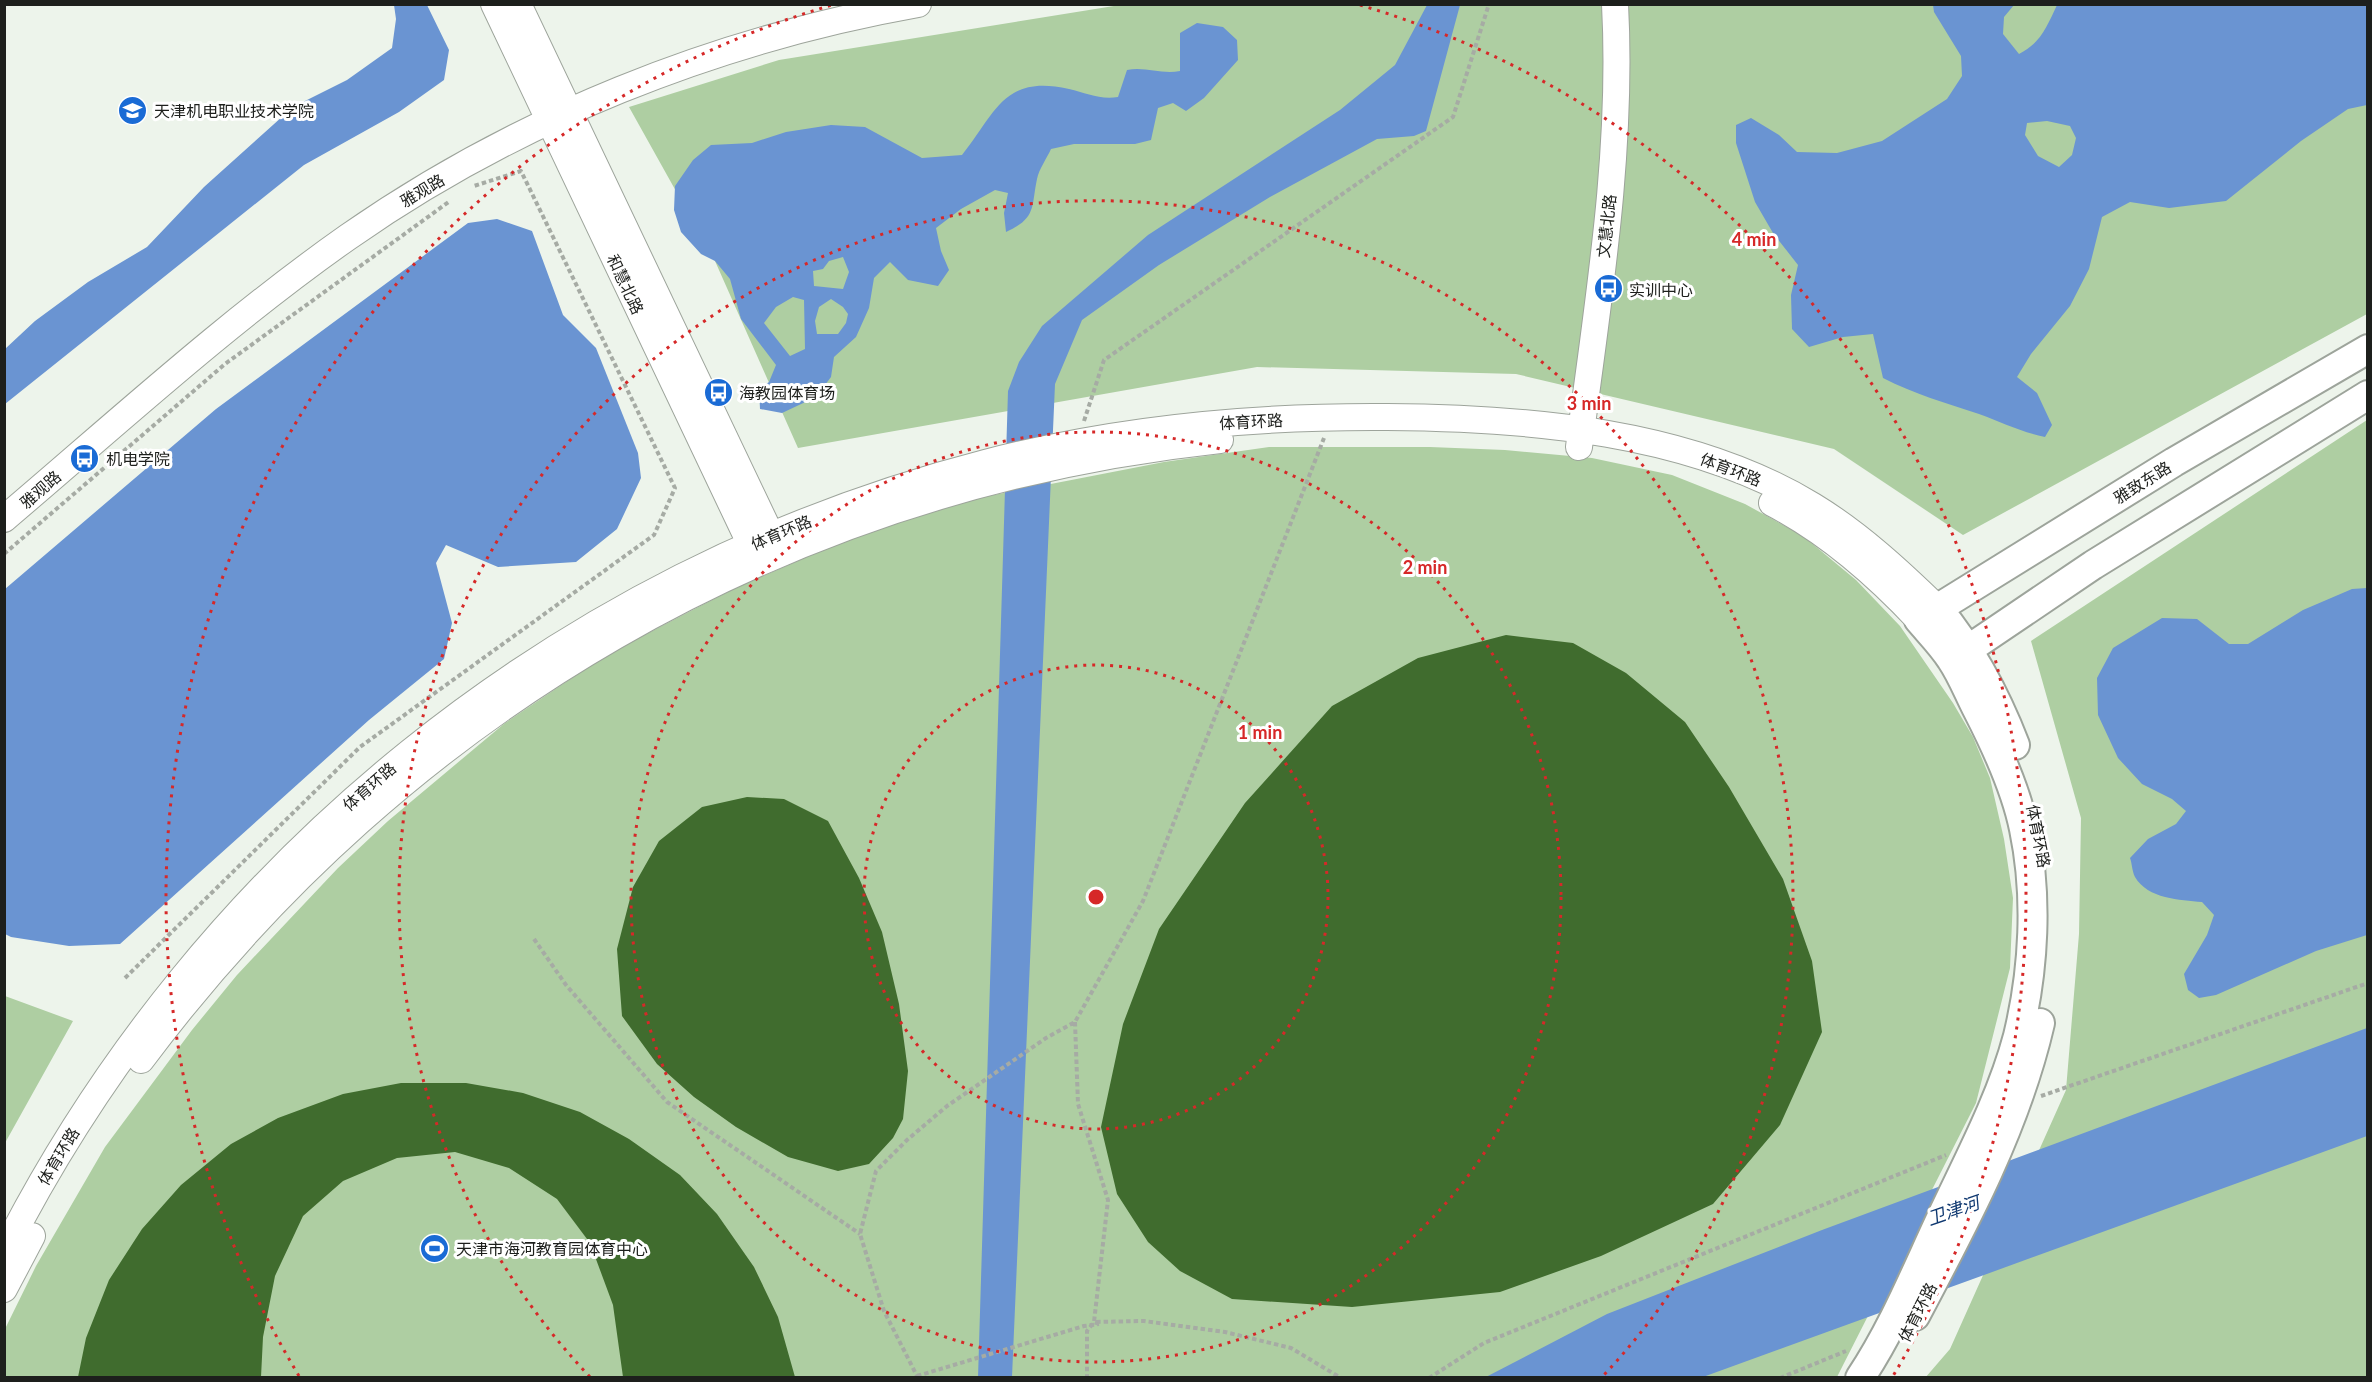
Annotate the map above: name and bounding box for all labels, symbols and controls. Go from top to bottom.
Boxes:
school or university icon: 天津机电职业技术学院 [117,94,149,126]
place label: 天津机电职业技术学院 [154,101,314,120]
street label: 雅观路 [397,169,447,211]
street label: 文慧北路 [1593,193,1619,259]
text: 4 min [1732,228,1776,250]
street label: 和慧北路 [604,251,648,317]
bus stop icon: 实训中心 [1592,273,1624,305]
place label: 实训中心 [1629,280,1693,299]
bus stop icon: 海教园体育场 [702,376,734,408]
place label: 海教园体育场 [739,383,835,402]
text: 3 min [1567,392,1611,414]
street label: 体育环路 [1219,410,1283,432]
bus stop icon: 机电学院 [69,442,101,474]
place label: 机电学院 [106,449,170,468]
street label: 体育环路 [1698,449,1764,489]
street label: 雅致东路 [2110,457,2174,507]
street label: 雅观路 [16,466,64,512]
street label: 体育环路 [748,511,814,553]
text: 2 min [1403,556,1447,578]
text: 1 min [1238,721,1282,743]
street label: 体育环路 [339,758,399,814]
street label: 体育环路 [2024,803,2054,869]
centre of rings [1086,887,1106,907]
street label: 体育环路 [33,1124,83,1188]
water label: 卫津河 [1924,1190,1985,1229]
sports icon: 天津市海河教育园体育中心 [419,1232,451,1264]
place label: 天津市海河教育园体育中心 [456,1239,648,1258]
street label: 体育环路 [1894,1279,1940,1345]

